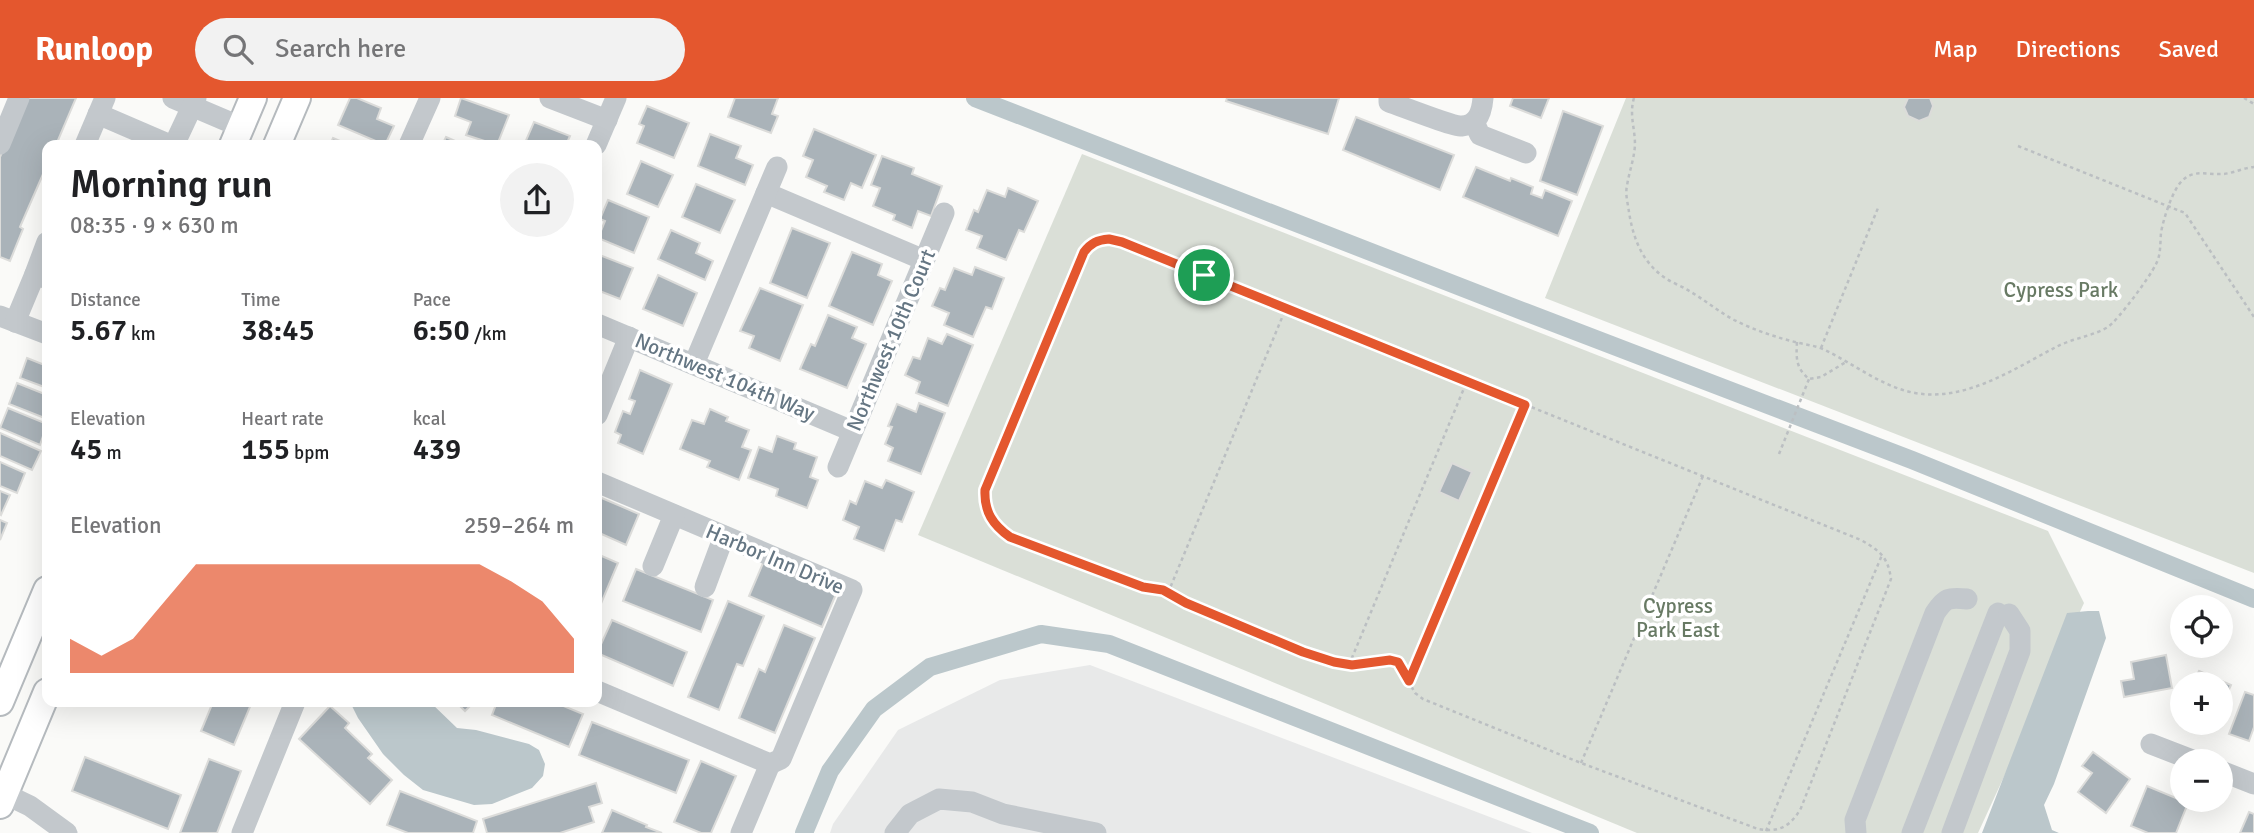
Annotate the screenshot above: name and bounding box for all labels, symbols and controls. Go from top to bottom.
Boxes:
search box [195,18,685,81]
text: Runloop [35,29,153,70]
icon: search [219,30,257,68]
text: Search here [275,33,406,65]
text: Map [1933,34,1978,64]
text: Directions [2016,34,2121,64]
text: Saved [2159,34,2219,64]
text: Morning run [70,161,273,208]
button: share [500,163,574,237]
text: 08:35 · 9 × 630 m [70,211,239,240]
street label: Northwest 10th Court [841,245,941,435]
pin [1174,245,1234,305]
icon: arrive [1185,256,1223,294]
park label: Cypress Park [2004,277,2119,303]
text: Distance [70,288,141,312]
text: Time [241,288,280,312]
text: Pace [413,288,451,312]
text: 5.67 [70,312,127,349]
text: 38:45 [241,312,315,349]
text: 6:50 [413,312,470,349]
text: km [127,322,156,346]
text: /km [470,322,507,346]
street label: Northwest 104th Way [631,327,819,427]
text: Elevation [70,407,146,431]
text: Heart rate [241,407,324,431]
text: kcal [413,407,446,431]
text: 45 [70,431,102,468]
text: 155 [241,431,290,468]
text: 439 [413,431,461,468]
text: m [102,441,122,465]
text: bpm [290,441,329,465]
text: Elevation [70,511,162,540]
text: 259–264 m [464,511,574,540]
street label: Harbor Inn Drive [702,518,848,600]
park label: Cypress Park East [1636,593,1720,643]
map controls [2170,595,2233,812]
button: locate [2170,595,2233,658]
button: + [2170,672,2233,735]
button: − [2170,749,2233,812]

